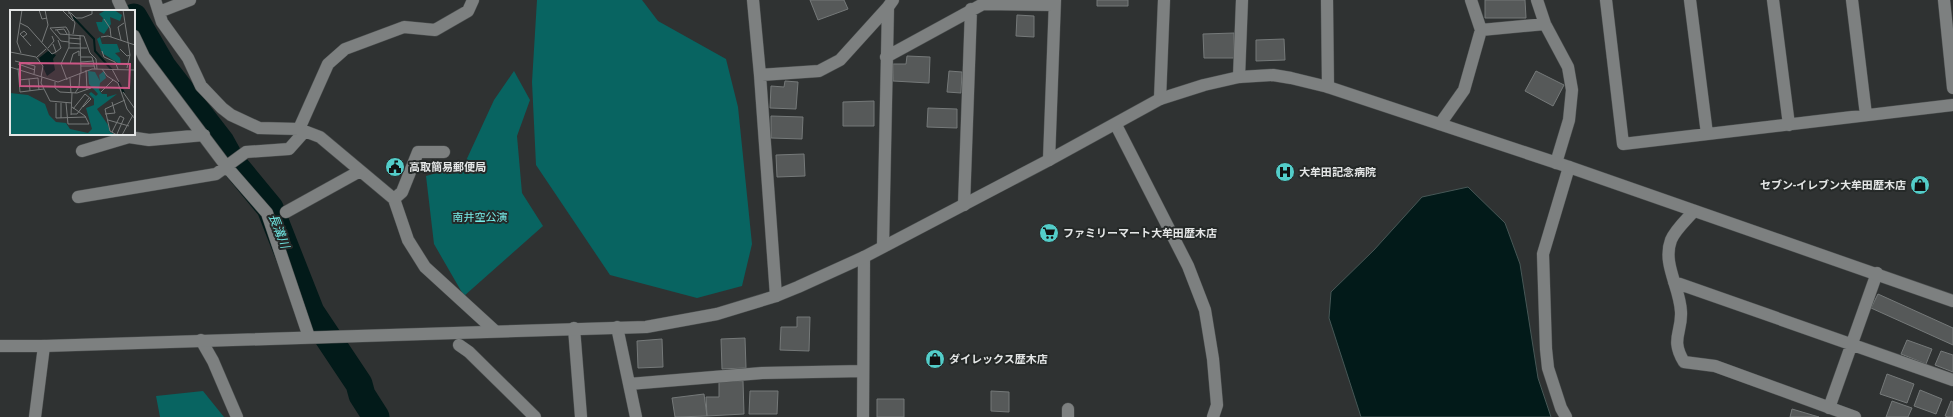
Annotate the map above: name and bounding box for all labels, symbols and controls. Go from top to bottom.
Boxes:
inset map [10,10,135,135]
public building icon: 高取簡易郵便局 [384,156,406,178]
place label: 高取簡易郵便局 [409,160,486,174]
hospital icon: 大牟田記念病院 [1274,161,1296,183]
place label: 大牟田記念病院 [1299,165,1376,179]
shop icon: セブン-イレブン大牟田歴木店 [1909,174,1931,196]
place label: セブン-イレブン大牟田歴木店 [1760,178,1906,192]
park label: 南井空公演 [453,210,508,224]
water label: 長溝川 [265,211,294,253]
supermarket icon: ファミリーマート大牟田歴木店 [1038,222,1060,244]
place label: ファミリーマート大牟田歴木店 [1063,226,1217,240]
shop icon: ダイレックス歴木店 [924,348,946,370]
place label: ダイレックス歴木店 [949,352,1048,366]

